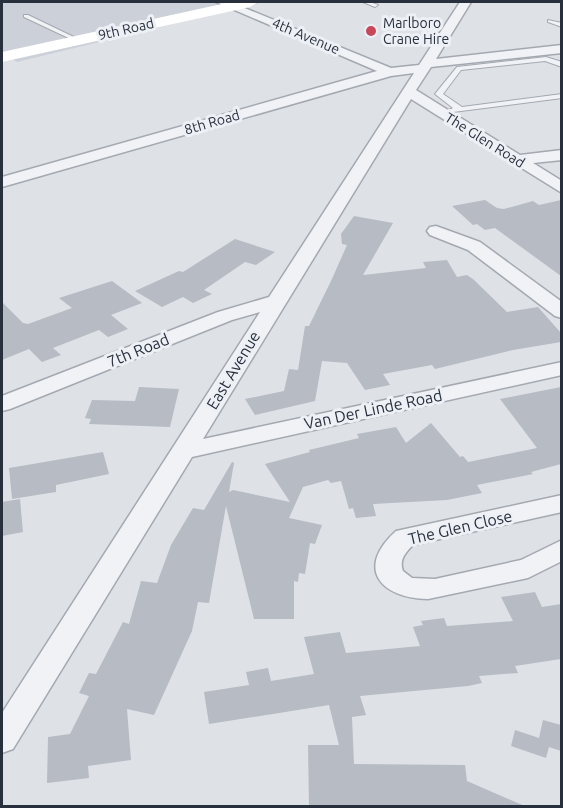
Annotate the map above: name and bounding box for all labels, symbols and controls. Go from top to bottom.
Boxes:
street label: 9th Road [96,15,156,43]
street label: 4th Avenue [270,15,342,57]
place label: Marlboro Crane Hire [383,15,449,47]
marker: Marlboro Crane Hire [364,24,378,38]
street label: 8th Road [182,106,242,138]
street label: The Glen Road [442,109,528,171]
street label: East Avenue [203,328,263,412]
street label: 7th Road [104,329,172,371]
street label: Van Der Linde Road [302,386,444,432]
street label: The Glen Close [406,506,514,548]

